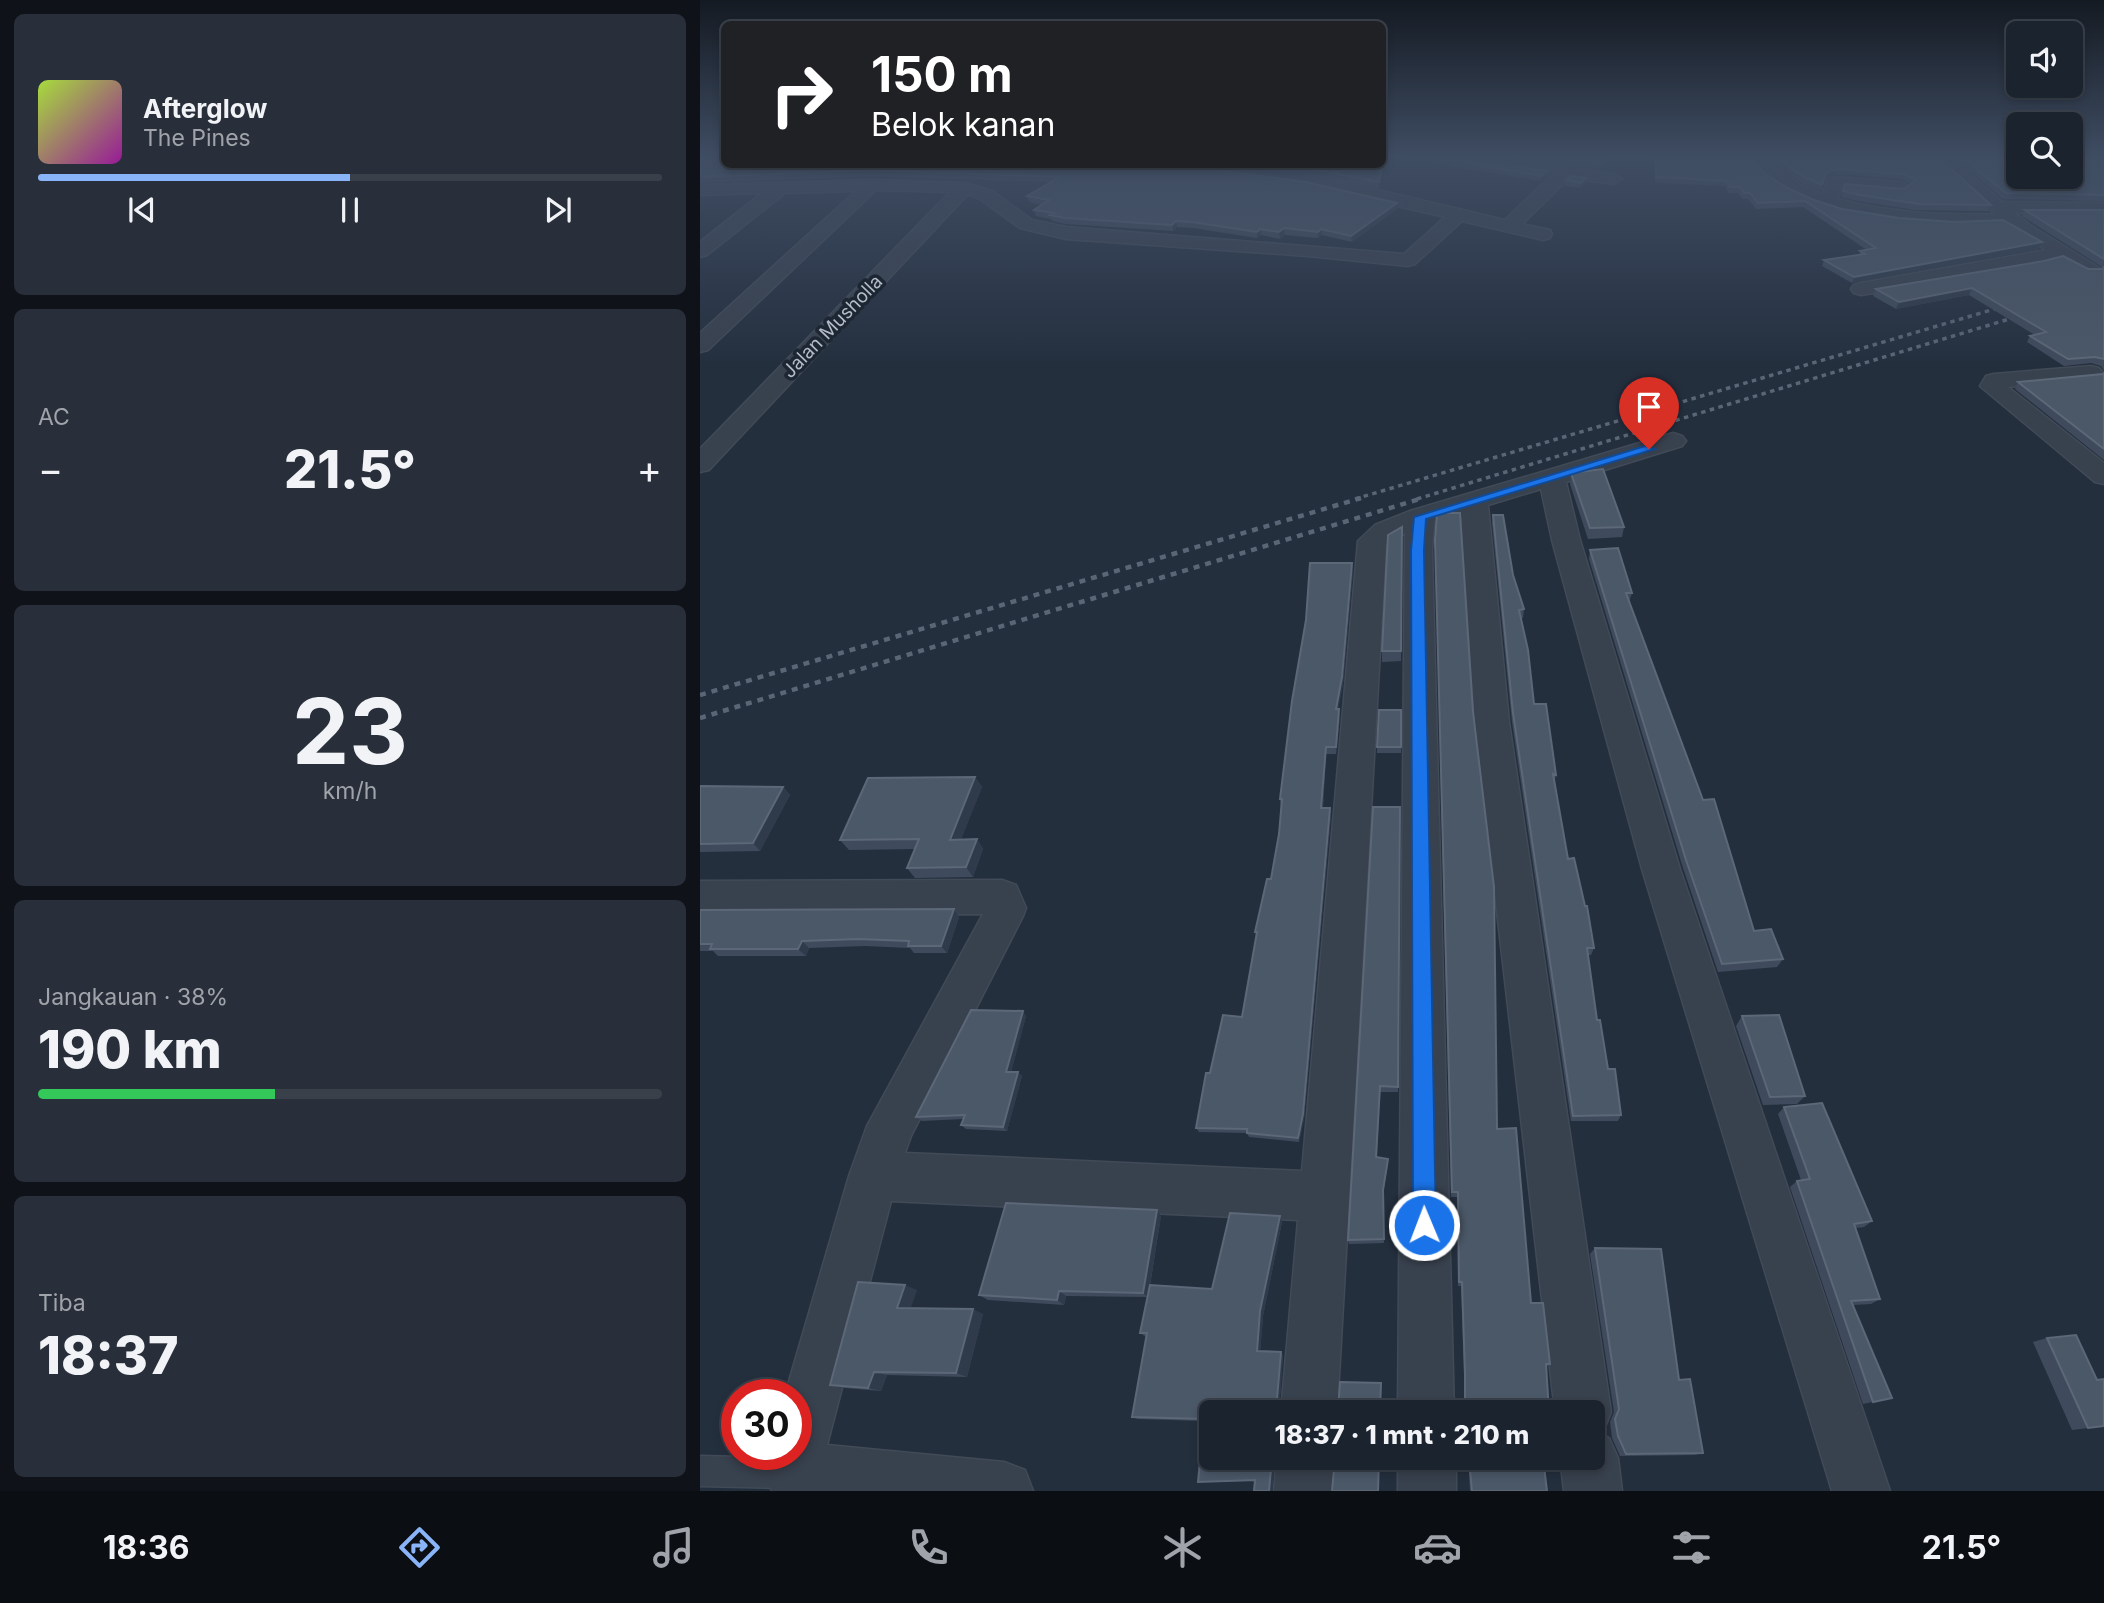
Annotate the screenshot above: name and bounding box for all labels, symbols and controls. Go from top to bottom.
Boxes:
map controls [2006,21,2083,189]
button: sound [2006,21,2083,98]
text: 150 m [871,45,1013,104]
icon: right [756,49,847,140]
text: Afterglow [143,93,267,124]
text: Belok kanan [871,105,1055,144]
button: search [2006,112,2083,189]
text: The Pines [143,124,251,152]
icon: previous [123,191,161,229]
icon: pause [331,191,369,229]
icon: next [539,191,577,229]
street label: Jalan Musholla [777,270,887,383]
pin [1619,377,1679,449]
icon: arrive [1630,388,1668,426]
text: AC [38,403,70,431]
text: 21.5° [284,438,416,501]
text: − [38,446,63,492]
text: + [637,446,662,492]
text: 23 [292,676,408,786]
text: km/h [323,777,377,805]
text: Jangkauan · 38% [38,983,228,1011]
text: 190 km [38,1018,222,1081]
position arrow [1387,1188,1461,1262]
text: Tiba [38,1289,86,1317]
text: 18:37 [38,1324,179,1387]
speed limit sign: 30 [721,1379,812,1470]
text: 18:37 · 1 mnt · 210 m [1275,1419,1529,1450]
icon: directions [395,1523,444,1572]
icon: music [649,1523,698,1572]
icon: phone [904,1523,953,1572]
icon: climate [1158,1523,1207,1572]
icon: car [1413,1523,1462,1572]
icon: filters [1667,1523,1716,1572]
text: 18:36 [103,1528,189,1567]
text: 21.5° [1922,1528,2001,1567]

